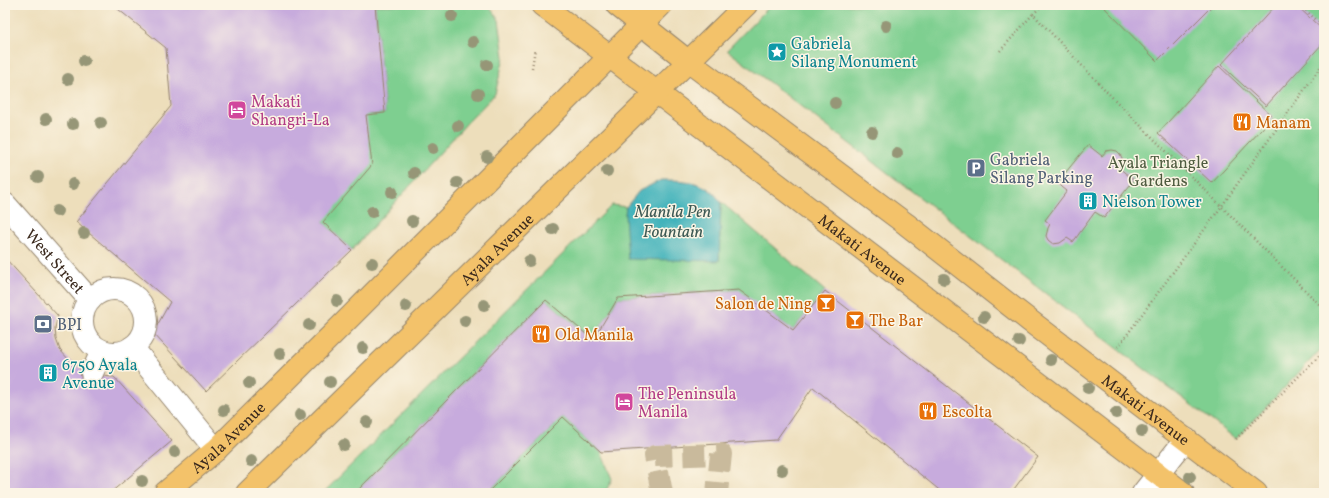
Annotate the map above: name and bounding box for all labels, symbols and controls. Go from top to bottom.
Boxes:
place label: Gabriela Silang Monument [791,34,917,74]
place icon: Gabriela Silang Monument [766,41,788,63]
place label: Makati Shangri-La [251,92,330,132]
hotel icon: Makati Shangri-La [226,99,248,121]
restaurant icon: Manam [1231,111,1253,133]
place label: Manam [1256,113,1311,135]
place label: Gabriela Silang Parking [990,150,1093,190]
park label: Ayala Triangle Gardens [1108,153,1208,193]
parking icon: Gabriela Silang Parking [965,157,987,179]
building icon: Nielson Tower [1077,190,1099,212]
place label: Nielson Tower [1102,192,1202,214]
water label: Manila Pen Fountain [634,201,711,244]
street label: Ayala Avenue [456,209,540,292]
street label: Makati Avenue [813,210,910,291]
street label: West Street [19,225,89,300]
bar icon: Salon de Ning [815,292,837,314]
place label: Salon de Ning [715,294,812,316]
bar icon: The Bar [844,309,866,331]
place label: The Bar [869,311,923,333]
bank icon: BPI [32,313,54,335]
place label: BPI [57,315,82,337]
restaurant icon: Old Manila [530,323,552,345]
place label: Old Manila [555,325,634,347]
place label: 6750 Ayala Avenue [62,355,138,395]
building icon: 6750 Ayala Avenue [37,362,59,384]
street label: Makati Avenue [1096,370,1194,452]
place label: The Peninsula Manila [638,384,736,424]
hotel icon: The Peninsula Manila [613,391,635,413]
street label: Ayala Avenue [187,398,271,480]
restaurant icon: Escolta [917,400,939,422]
place label: Escolta [942,402,992,424]

